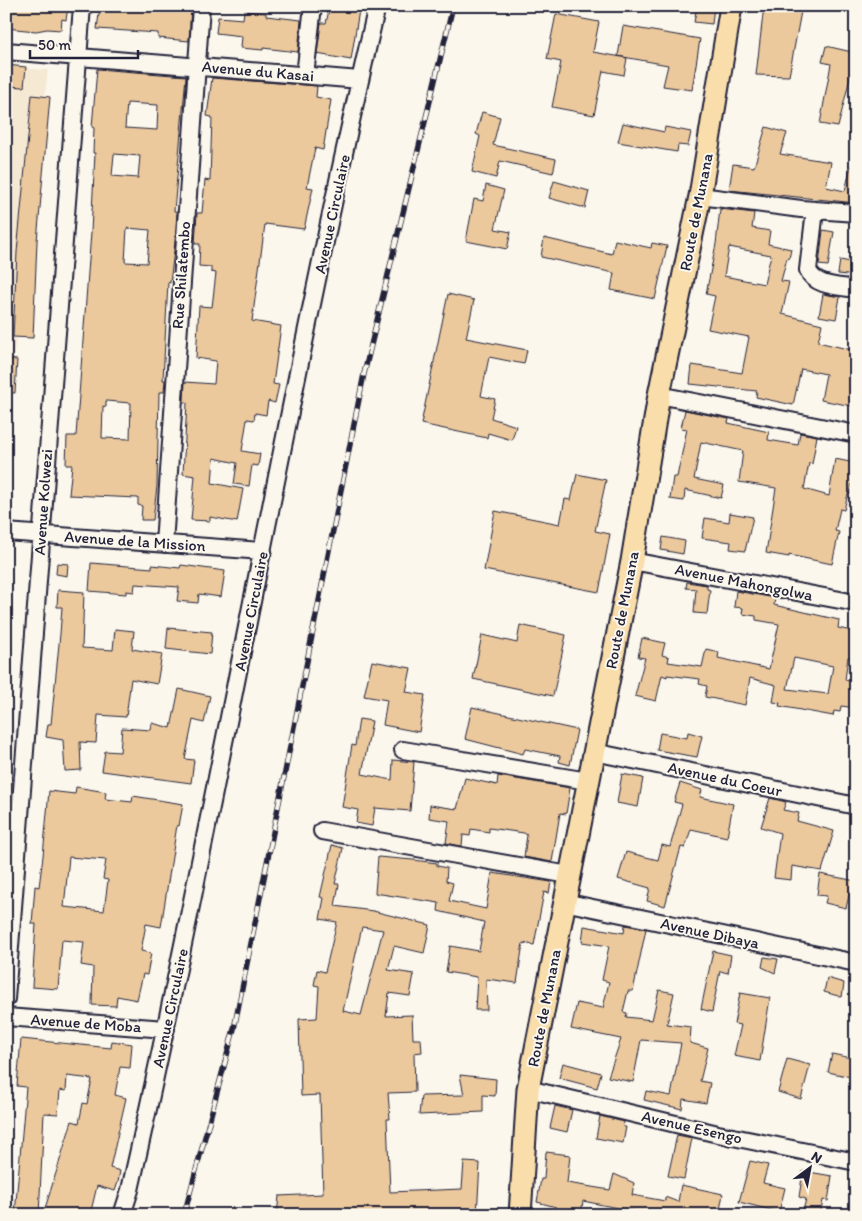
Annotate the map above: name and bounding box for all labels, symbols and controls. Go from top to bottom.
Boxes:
scale bar [30,28,138,60]
text: 50 m [38,36,71,54]
street label: Avenue du Kasai [201,57,315,85]
street label: Route de Munana [675,151,717,273]
street label: Avenue Circulaire [310,153,354,275]
street label: Rue Shilatembo [168,221,194,329]
street label: Avenue Kolwezi [30,448,56,556]
street label: Avenue de la Mission [64,527,206,555]
street label: Route de Munana [601,549,643,671]
street label: Avenue Circulaire [230,550,272,672]
street label: Avenue Mahongolwa [673,559,815,605]
street label: Avenue du Coeur [666,758,784,800]
street label: Avenue Dibaya [659,913,762,953]
street label: Avenue Circulaire [148,947,192,1069]
street label: Route de Munana [523,947,565,1069]
street label: Avenue de Moba [30,1010,143,1036]
street label: Avenue Esengo [640,1106,744,1148]
north arrow [784,1144,834,1194]
text: N [808,1148,825,1167]

